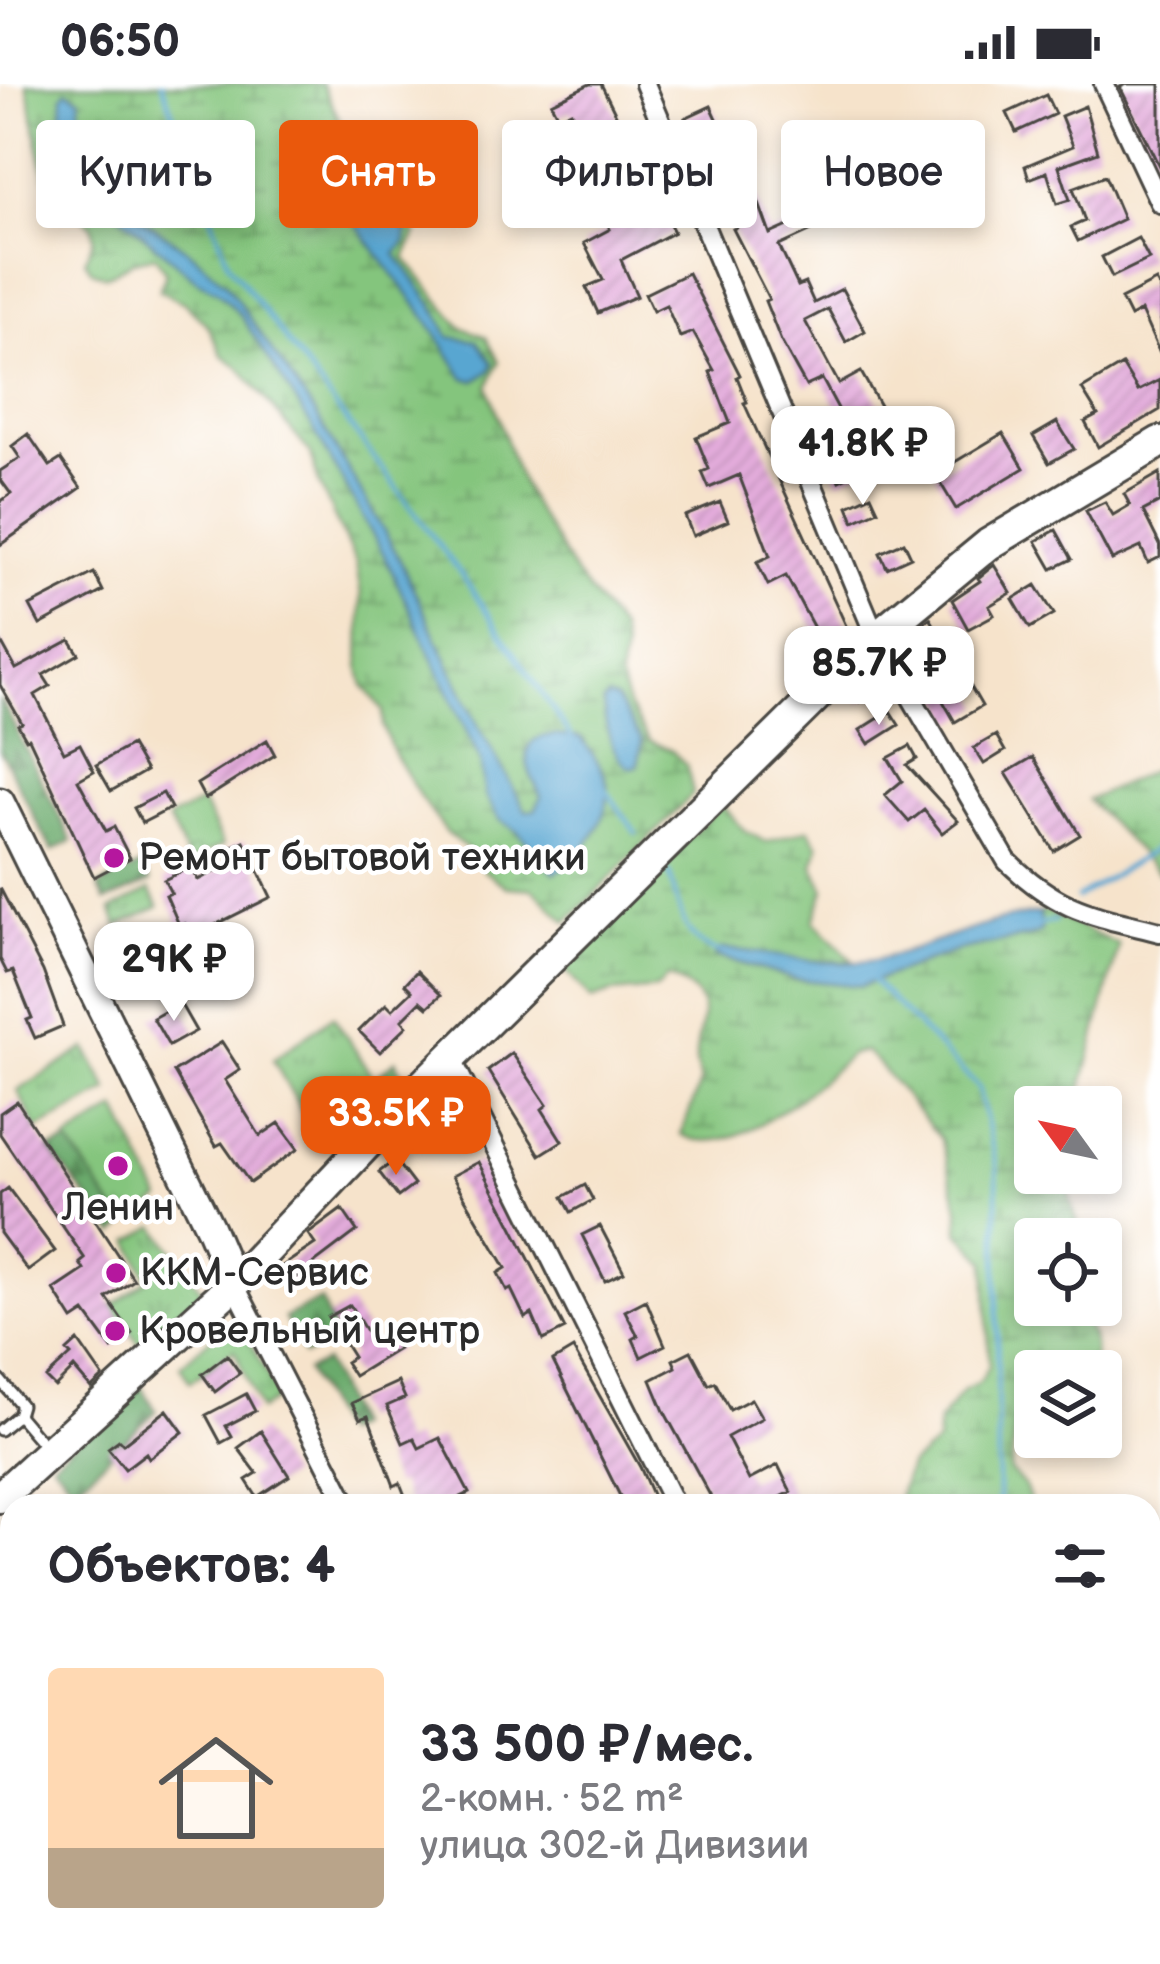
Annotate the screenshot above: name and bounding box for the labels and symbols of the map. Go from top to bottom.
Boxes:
pin: 41.8K ₽ [752,406,974,508]
pin: 85.7K ₽ [768,626,990,728]
place label: Ремонт бытовой техники [138,835,586,882]
marker: Ремонт бытовой техники [101,845,127,871]
pin: 29K ₽ [90,922,258,1024]
pin: 33.5K ₽ [285,1076,507,1178]
north arrow [1014,1086,1122,1194]
marker: Ленин [105,1153,131,1179]
place label: Ленин [61,1185,174,1232]
place label: ККМ-Сервис [140,1250,369,1297]
marker: ККМ-Сервис [103,1260,129,1286]
place label: Кровельный центр [139,1308,480,1355]
marker: Кровельный центр [102,1318,128,1344]

